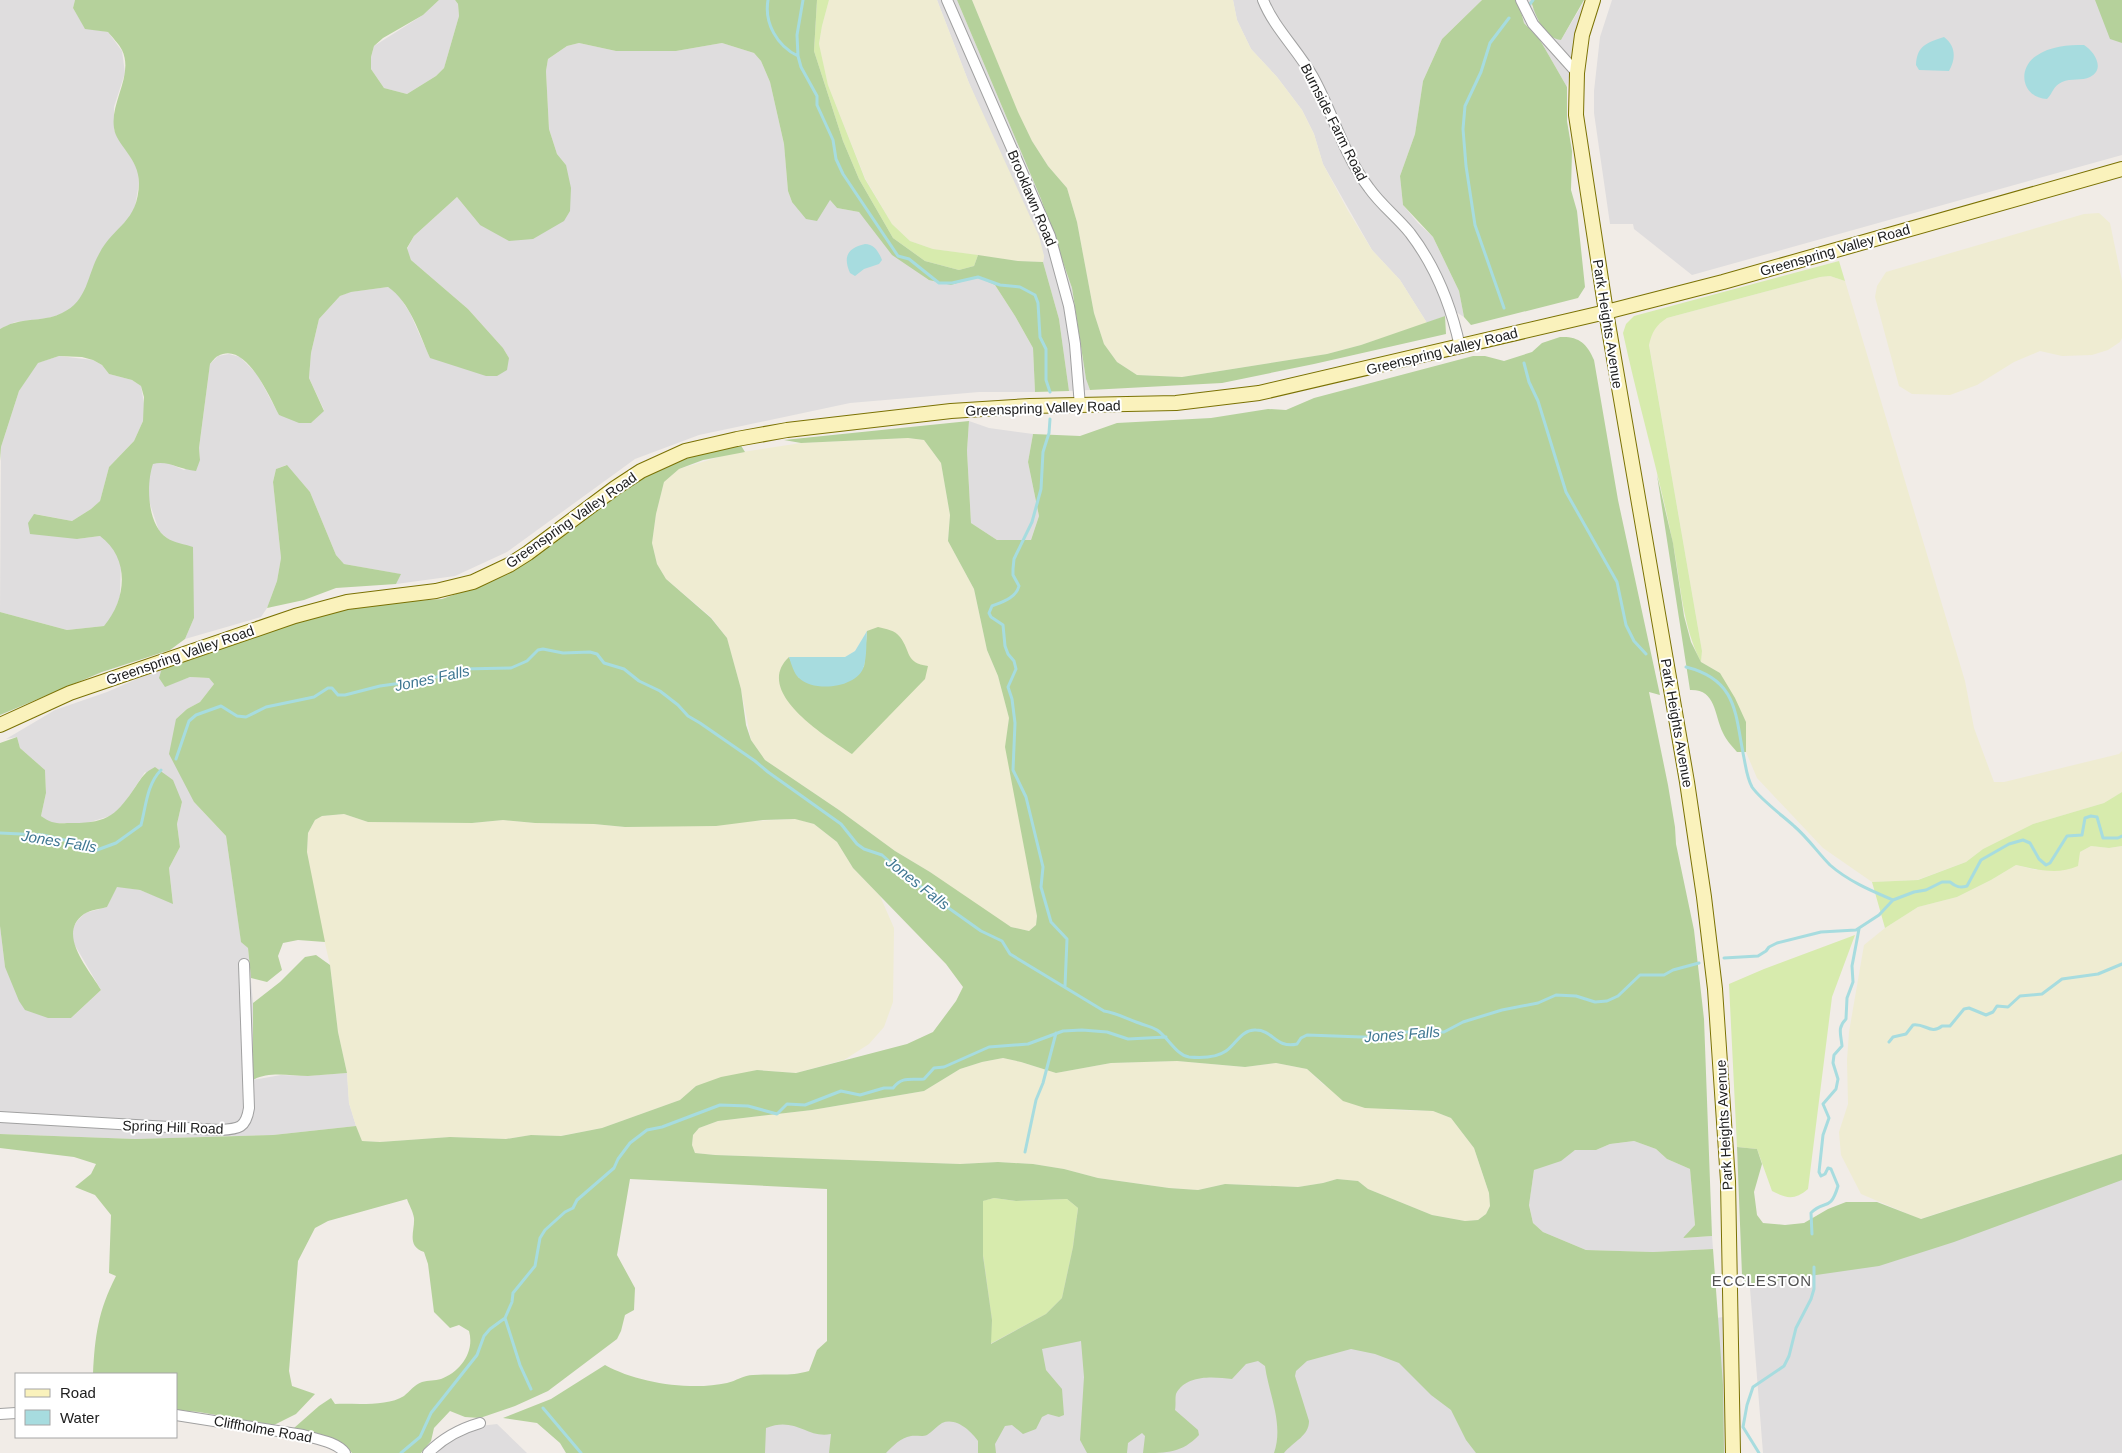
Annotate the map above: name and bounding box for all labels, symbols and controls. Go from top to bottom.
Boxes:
street label: Burnside Farm Road [1298,61,1370,183]
street label: Brooklawn Road [1005,148,1059,248]
street label: Greenspring Valley Road [1758,221,1912,279]
street label: Park Heights Avenue [1590,258,1626,390]
street label: Greenspring Valley Road [1365,324,1519,378]
street label: Greenspring Valley Road [965,397,1121,419]
street label: Greenspring Valley Road [503,469,639,571]
street label: Greenspring Valley Road [104,622,256,688]
street label: Park Heights Avenue [1658,657,1696,789]
water label: Jones Falls [392,662,471,694]
water label: Jones Falls [19,827,98,855]
water label: Jones Falls [882,852,954,913]
water label: Jones Falls [1363,1023,1441,1045]
street label: Park Heights Avenue [1713,1059,1735,1191]
street label: Spring Hill Road [122,1117,224,1137]
district label: ECCLESTON [1712,1272,1812,1289]
legend [15,1373,178,1438]
text: Road [60,1384,96,1401]
text: Water [60,1409,99,1426]
street label: Cliffholme Road [213,1412,313,1446]

